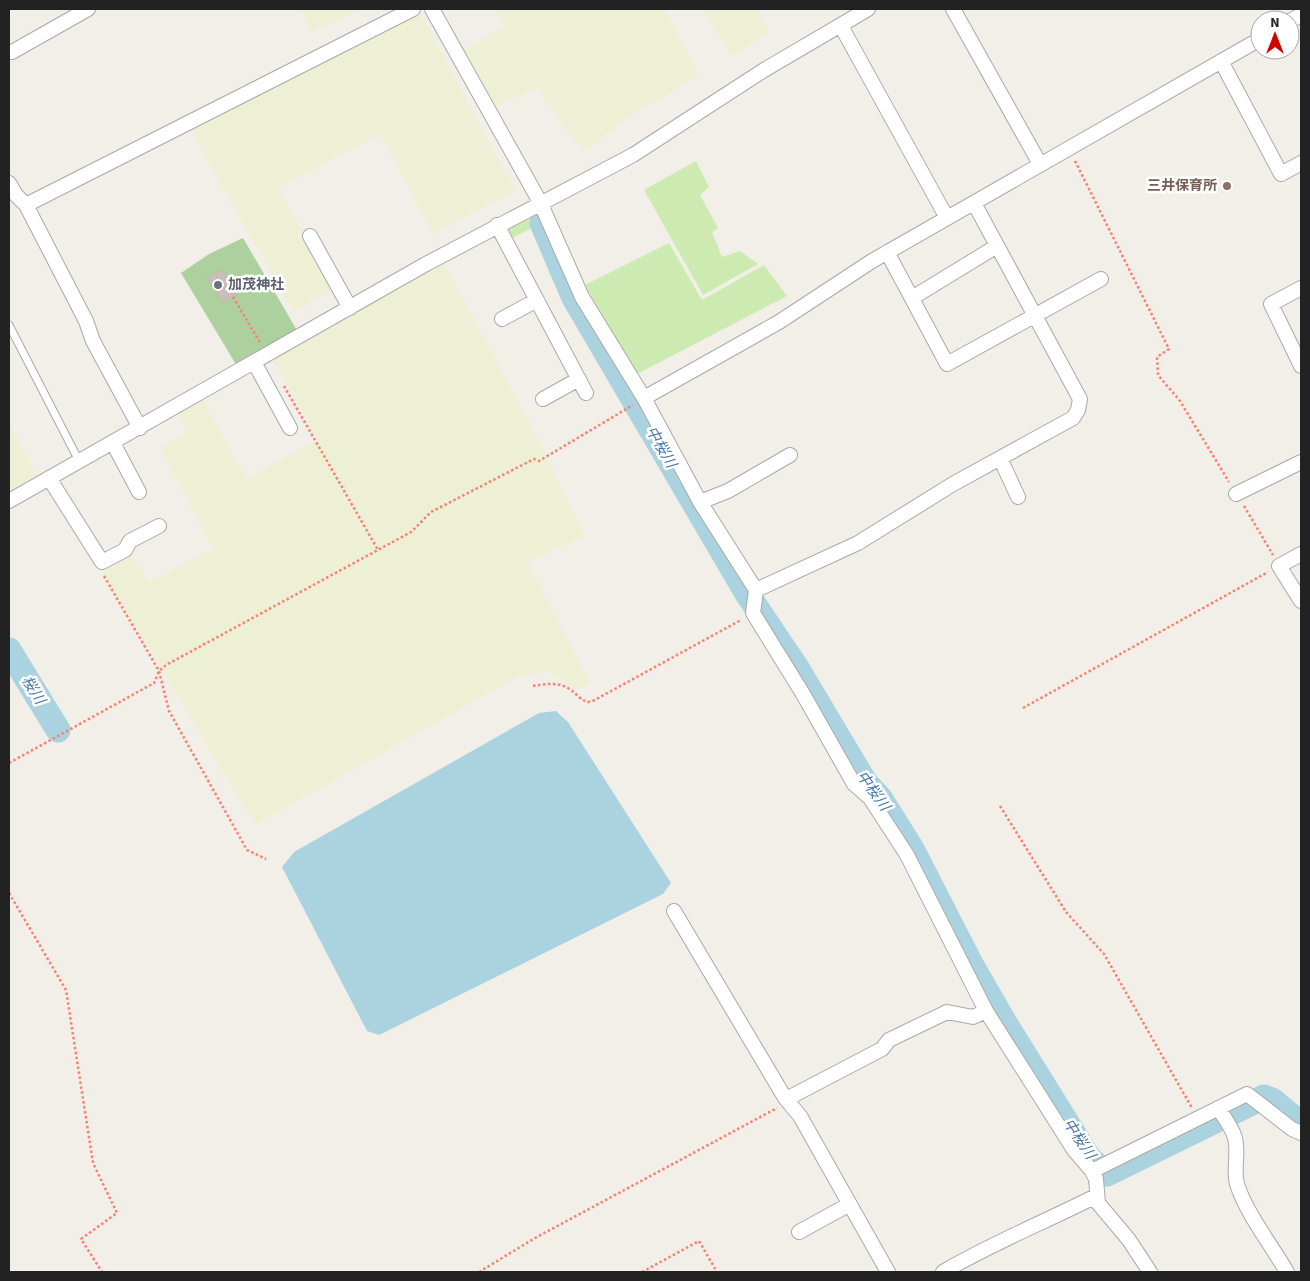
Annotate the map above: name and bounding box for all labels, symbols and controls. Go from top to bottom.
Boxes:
north arrow [1250,10,1300,60]
text: N [1270,13,1280,33]
place label: 三井保育所 [1147,176,1217,196]
marker: 三井保育所 [1221,180,1233,192]
place label: 加茂神社 [228,275,284,295]
marker: 加茂神社 [212,279,224,291]
water label: 中桜川 [641,422,682,473]
water label: 桜川 [16,672,51,710]
water label: 中桜川 [851,767,896,817]
water label: 中桜川 [1058,1114,1101,1165]

